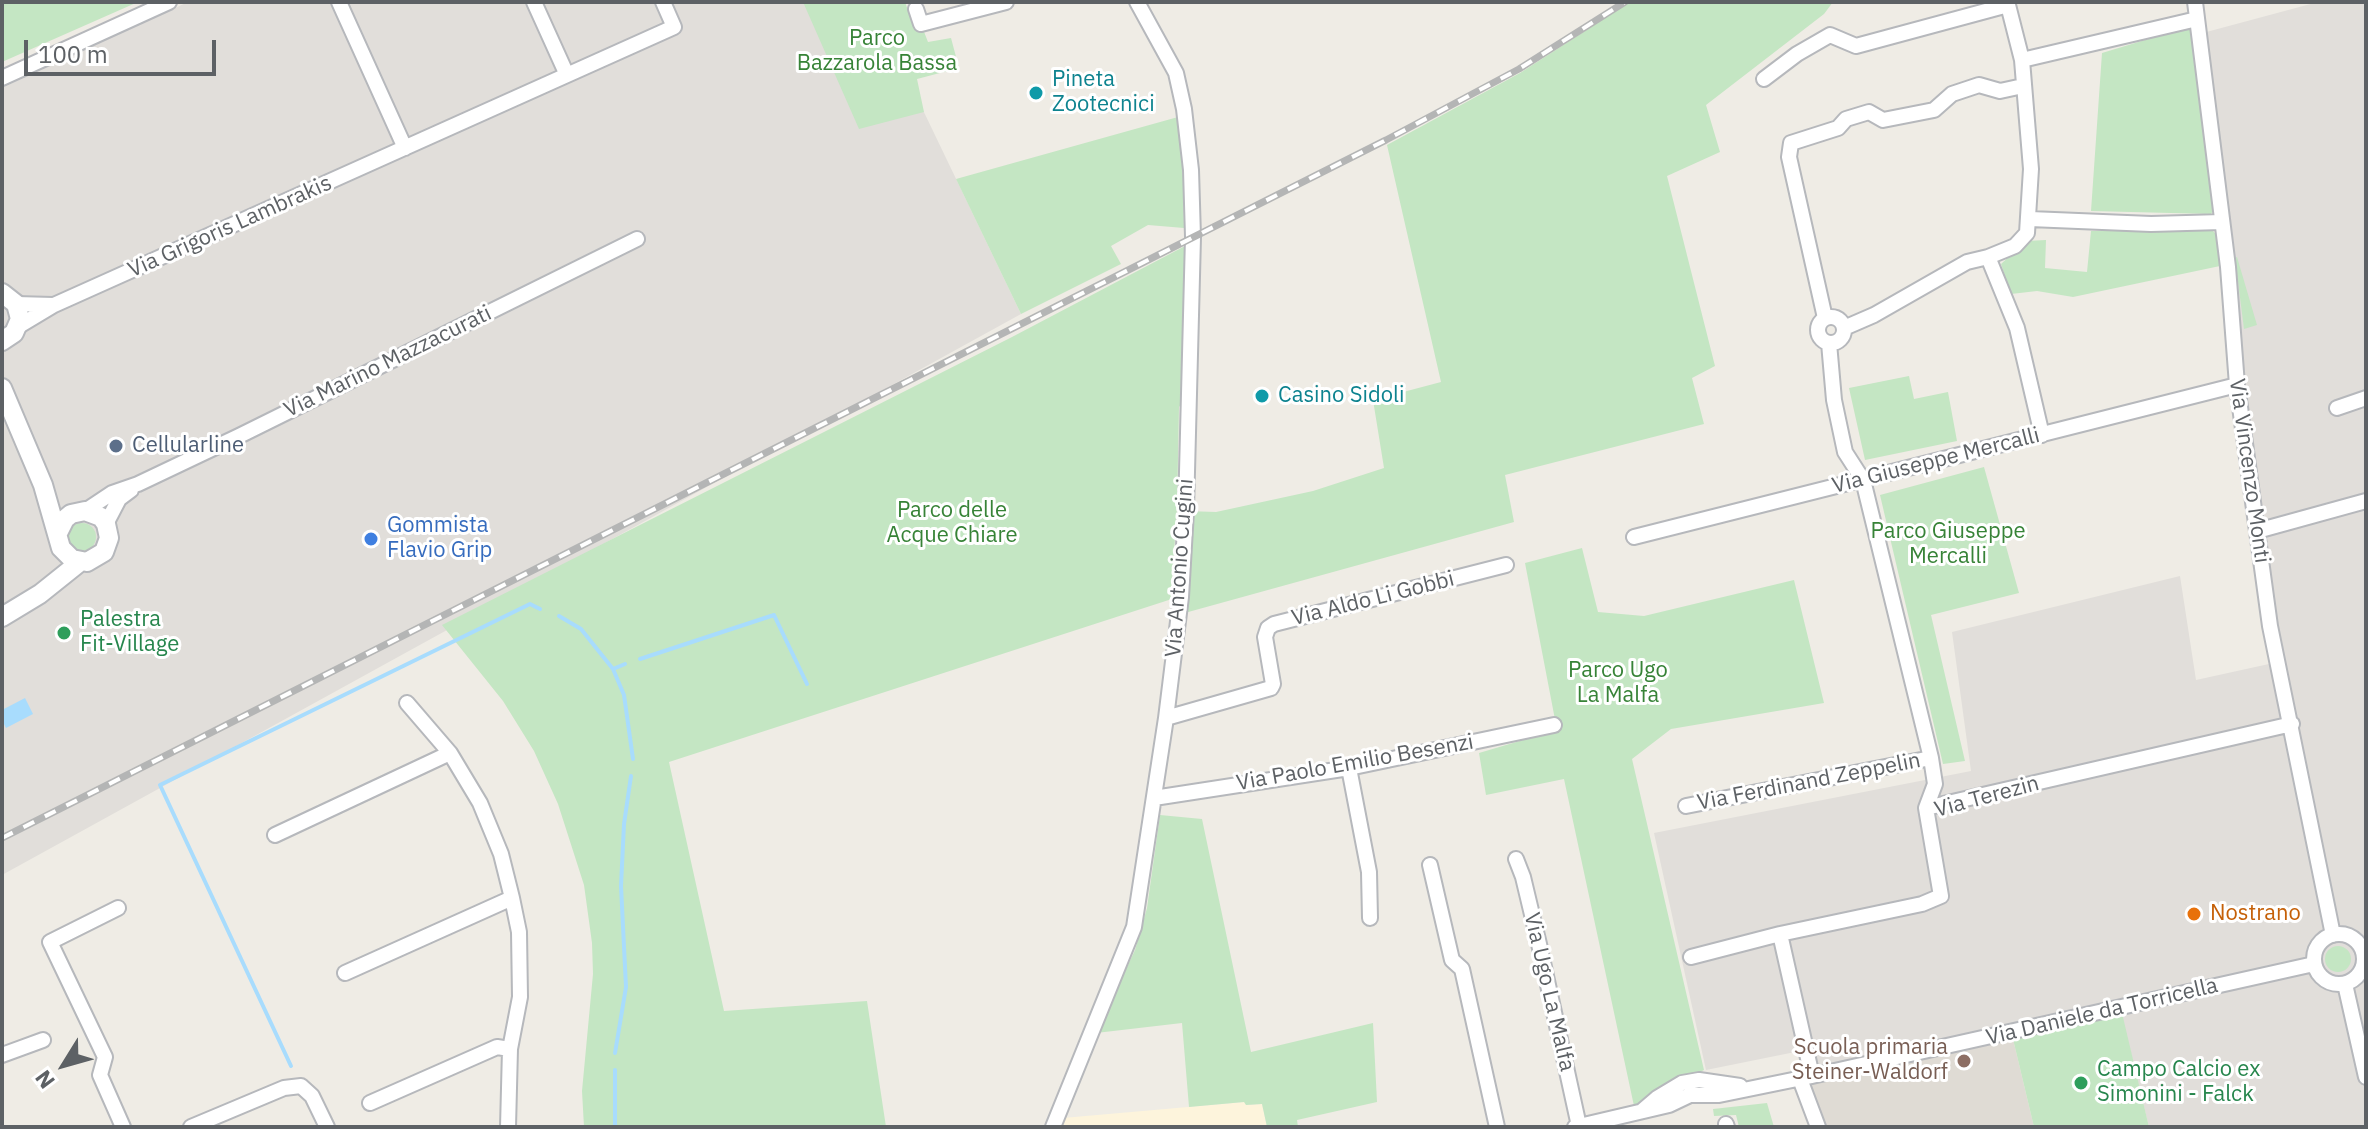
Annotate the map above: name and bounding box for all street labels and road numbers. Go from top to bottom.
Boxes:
street label: Via Grigoris Lambrakis [124,170,336,284]
street label: Via Marino Mazzacurati [280,300,496,424]
street label: Via Vincenzo Monti [2223,377,2275,565]
street label: Via Giuseppe Mercalli [1830,422,2042,500]
street label: Via Antonio Cugini [1161,478,1199,658]
street label: Via Aldo Li Gobbi [1289,566,1457,632]
street label: Via Paolo Emilio Besenzi [1234,729,1476,797]
street label: Via Ferdinand Zeppelin [1695,747,1923,817]
street label: Via Terezin [1932,770,2042,824]
street label: Via Ugo La Malfa [1518,910,1580,1074]
street label: Via Daniele da Torricella [1984,972,2220,1052]

